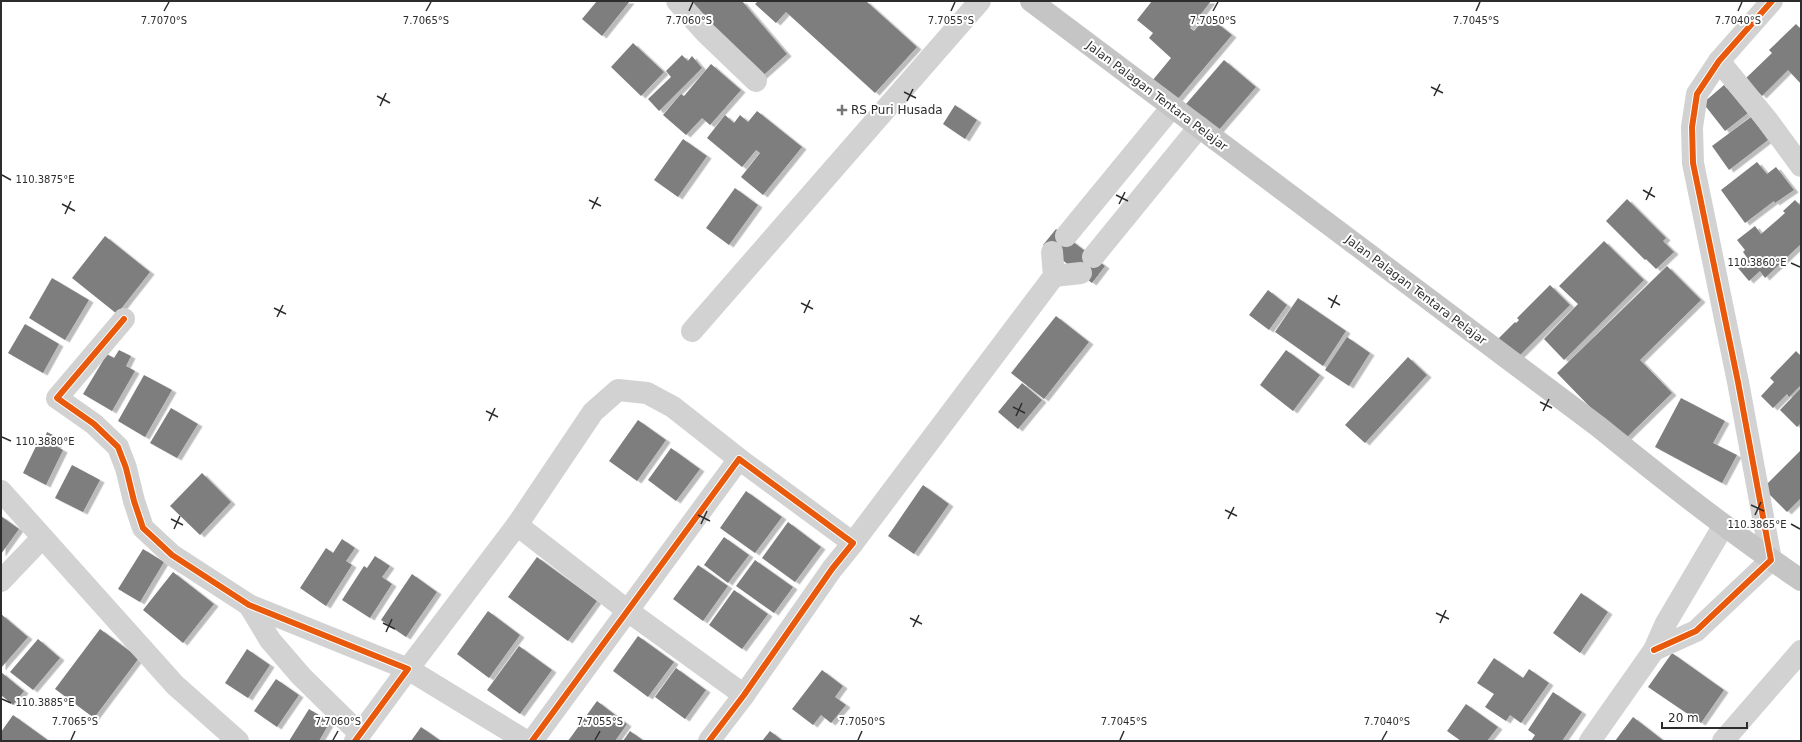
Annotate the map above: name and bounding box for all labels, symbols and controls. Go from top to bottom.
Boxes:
text: 7.7070°S [141,15,187,26]
text: 7.7065°S [403,15,449,26]
text: 7.7060°S [666,15,712,26]
text: 7.7055°S [928,15,974,26]
text: 7.7050°S [1190,15,1236,26]
text: 7.7045°S [1453,15,1499,26]
text: 7.7040°S [1715,15,1761,26]
street label: Jalan Palagan Tentara Pelajar [1083,38,1230,154]
place label: RS Puri Husada [851,103,943,117]
marker: RS Puri Husada [836,104,848,116]
text: 110.3875°E [15,174,75,185]
street label: Jalan Palagan Tentara Pelajar [1342,232,1489,348]
text: 110.3860°E [1727,257,1787,268]
text: 110.3880°E [15,436,75,447]
text: 110.3865°E [1727,519,1787,530]
text: 110.3885°E [15,697,75,708]
scale bar [1662,704,1747,730]
text: 20 m [1668,711,1699,725]
text: 7.7065°S [52,716,98,727]
text: 7.7060°S [315,716,361,727]
text: 7.7055°S [577,716,623,727]
text: 7.7050°S [839,716,885,727]
text: 7.7045°S [1101,716,1147,727]
text: 7.7040°S [1364,716,1410,727]

